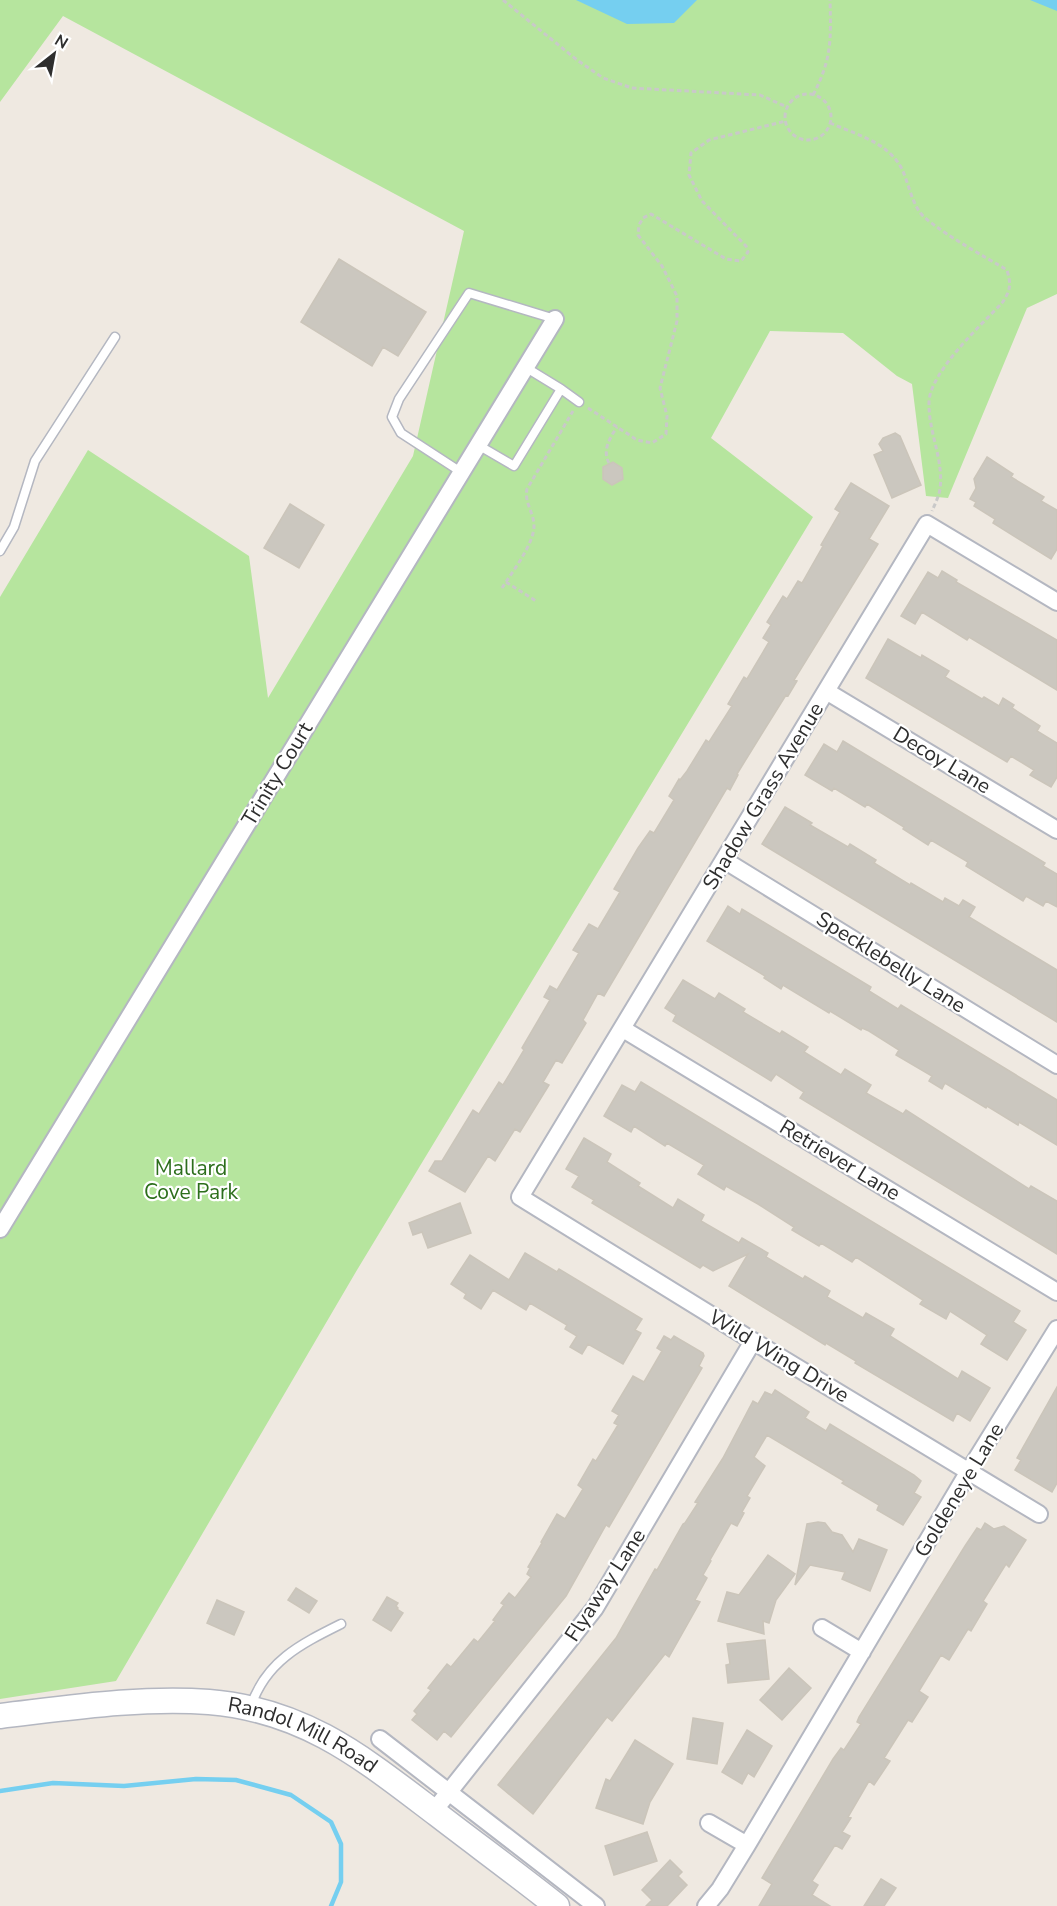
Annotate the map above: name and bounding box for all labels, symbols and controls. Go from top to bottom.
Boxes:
north arrow [24,24,84,84]
text: N [50,29,72,55]
street label: Shadow Grass Avenue [696,697,830,895]
street label: Trinity Court [235,716,319,831]
street label: Decoy Lane [888,720,996,800]
street label: Specklebelly Lane [811,905,971,1019]
street label: Retriever Lane [774,1113,906,1207]
park label: Mallard Cove Park [144,1154,239,1206]
street label: Wild Wing Drive [704,1303,854,1409]
street label: Goldeneye Lane [908,1418,1010,1562]
street label: Flyaway Lane [558,1523,652,1647]
street label: Randol Mill Road [226,1690,383,1780]

